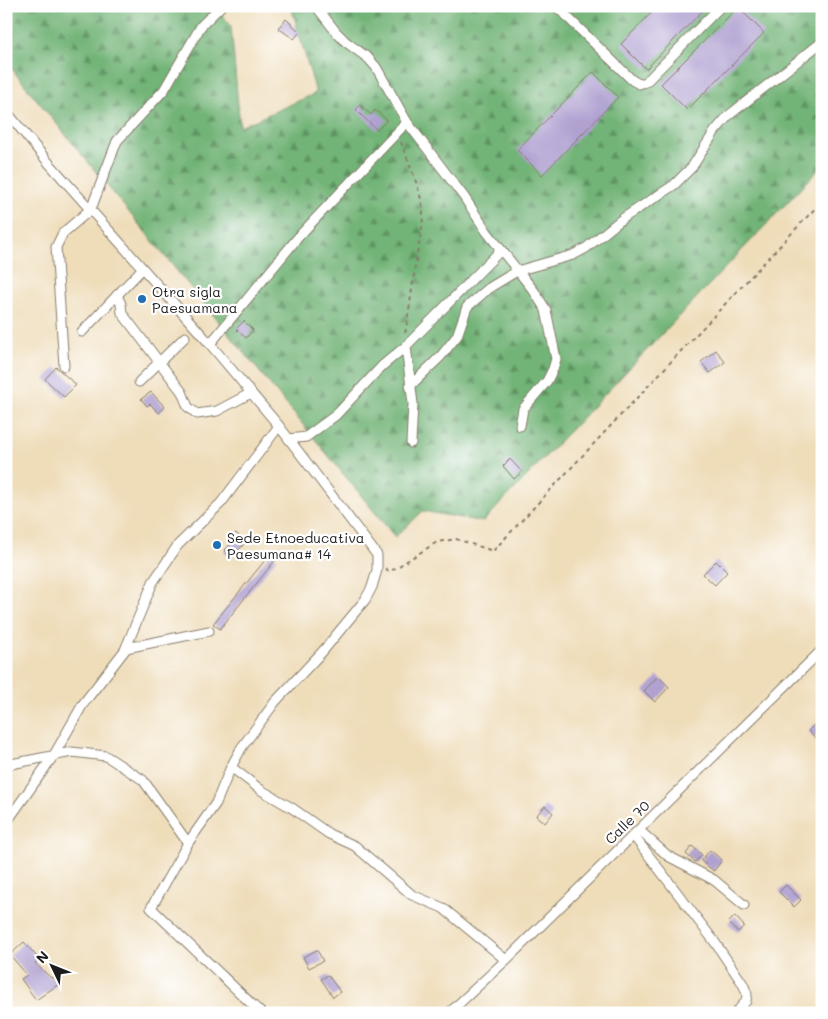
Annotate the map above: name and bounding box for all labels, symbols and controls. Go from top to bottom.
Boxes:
place label: Otra sigla Paesuamana [152,282,237,317]
marker: Otra sigla Paesuamana [136,293,148,305]
place label: Sede Etnoeducativa Paesumana# 14 [227,528,365,563]
marker: Sede Etnoeducativa Paesumana# 14 [211,539,223,551]
street label: Calle 70 [601,796,654,848]
north arrow [28,942,78,992]
text: N [32,946,53,967]

